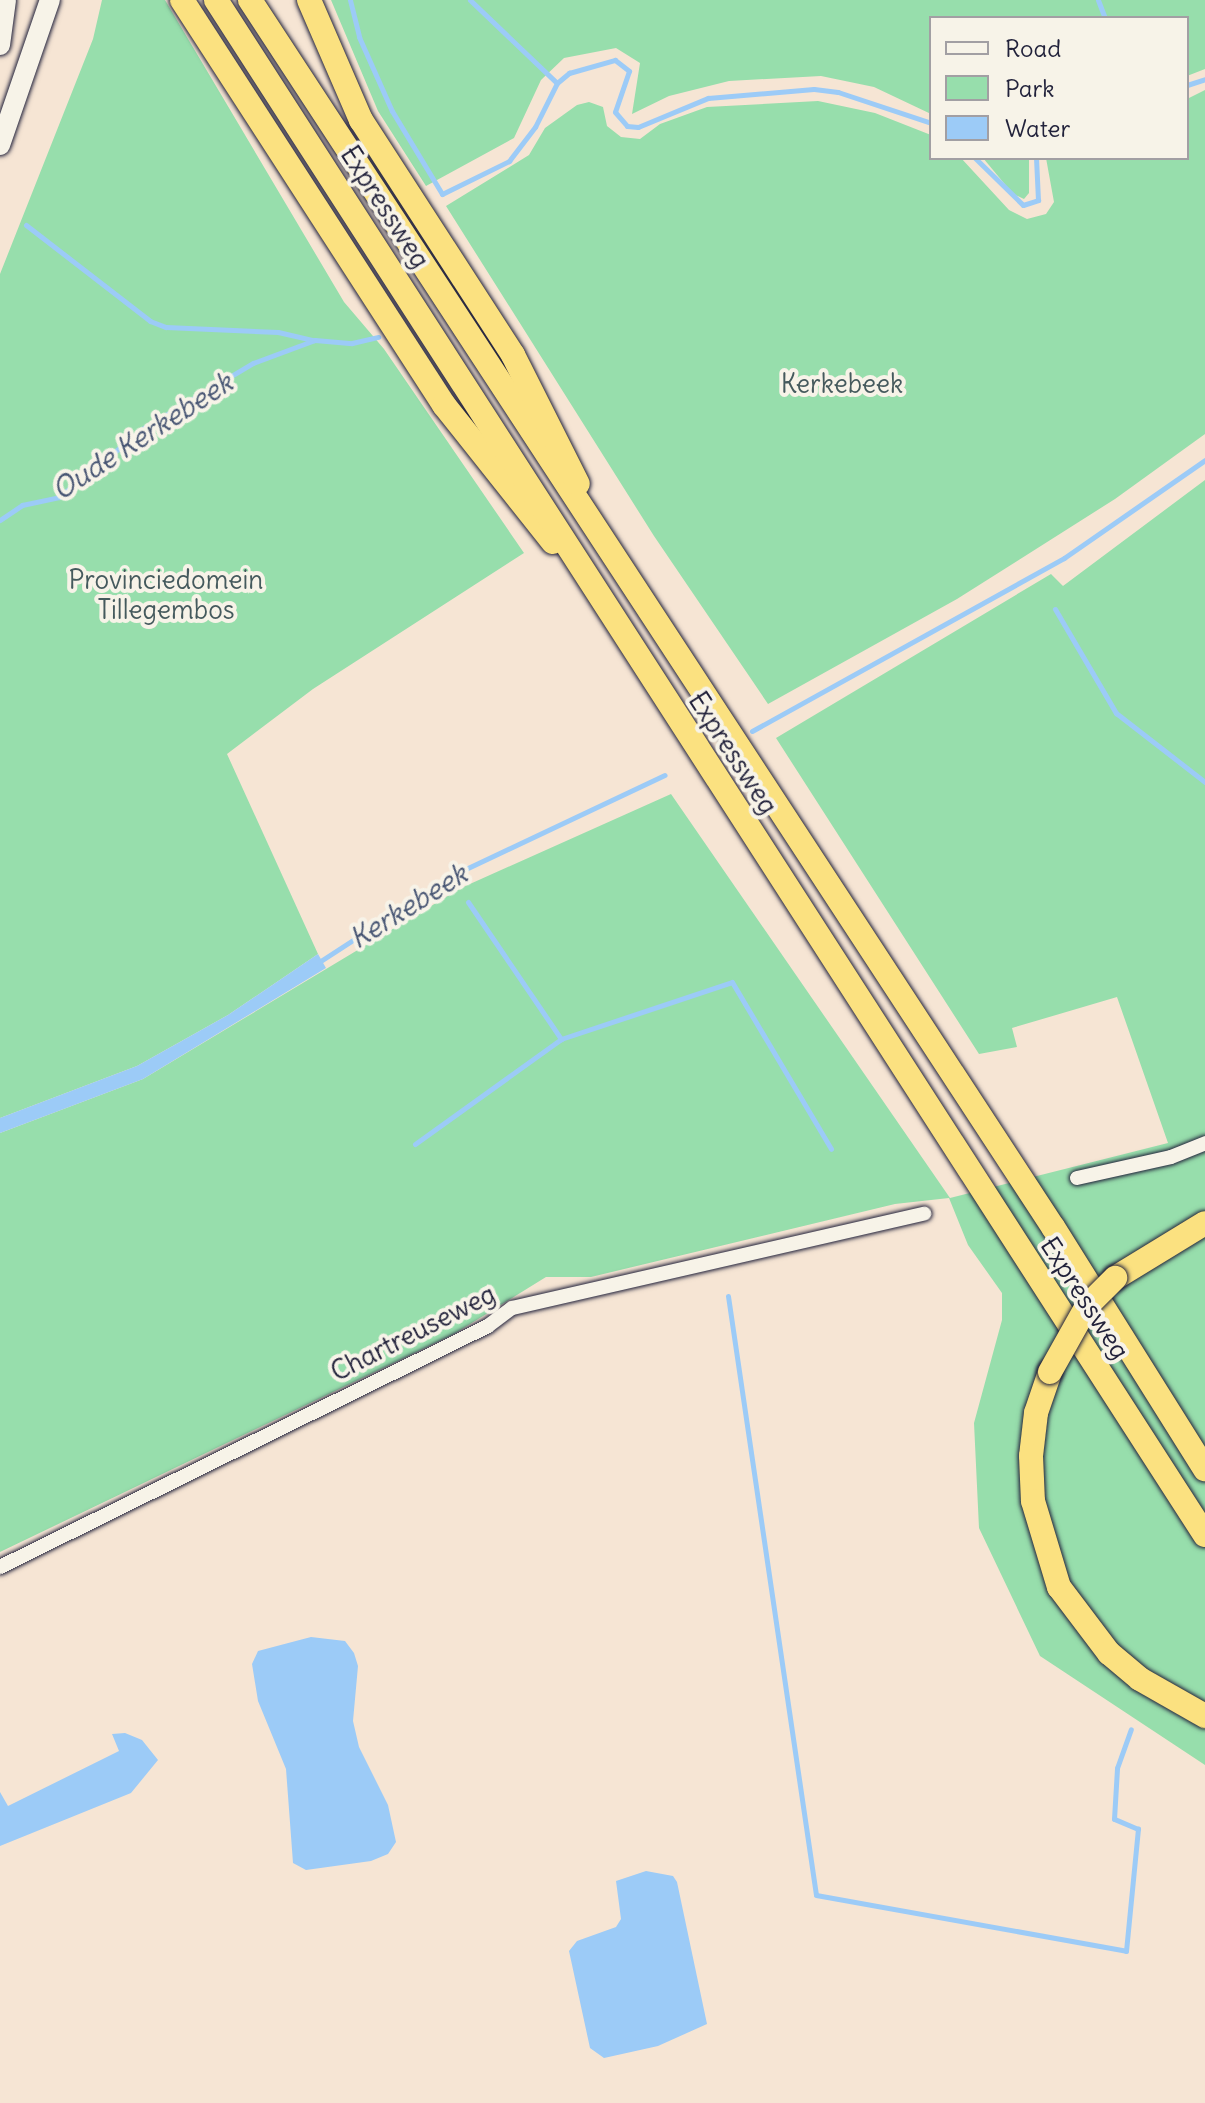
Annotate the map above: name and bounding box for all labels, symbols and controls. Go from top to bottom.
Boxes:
legend [929,16,1189,160]
text: Road [1005,33,1061,63]
text: Park [1005,73,1055,103]
text: Water [1005,113,1070,143]
street label: Expressweg [334,140,436,274]
water label: Oude Kerkebeek [46,365,238,507]
park label: Kerkebeek [781,368,903,400]
park label: Provinciedomein Tillegembos [69,564,263,626]
street label: Expressweg [682,686,784,820]
water label: Kerkebeek [343,857,473,955]
street label: Expressweg [1034,1231,1136,1365]
street label: Chartreuseweg [326,1278,500,1388]

